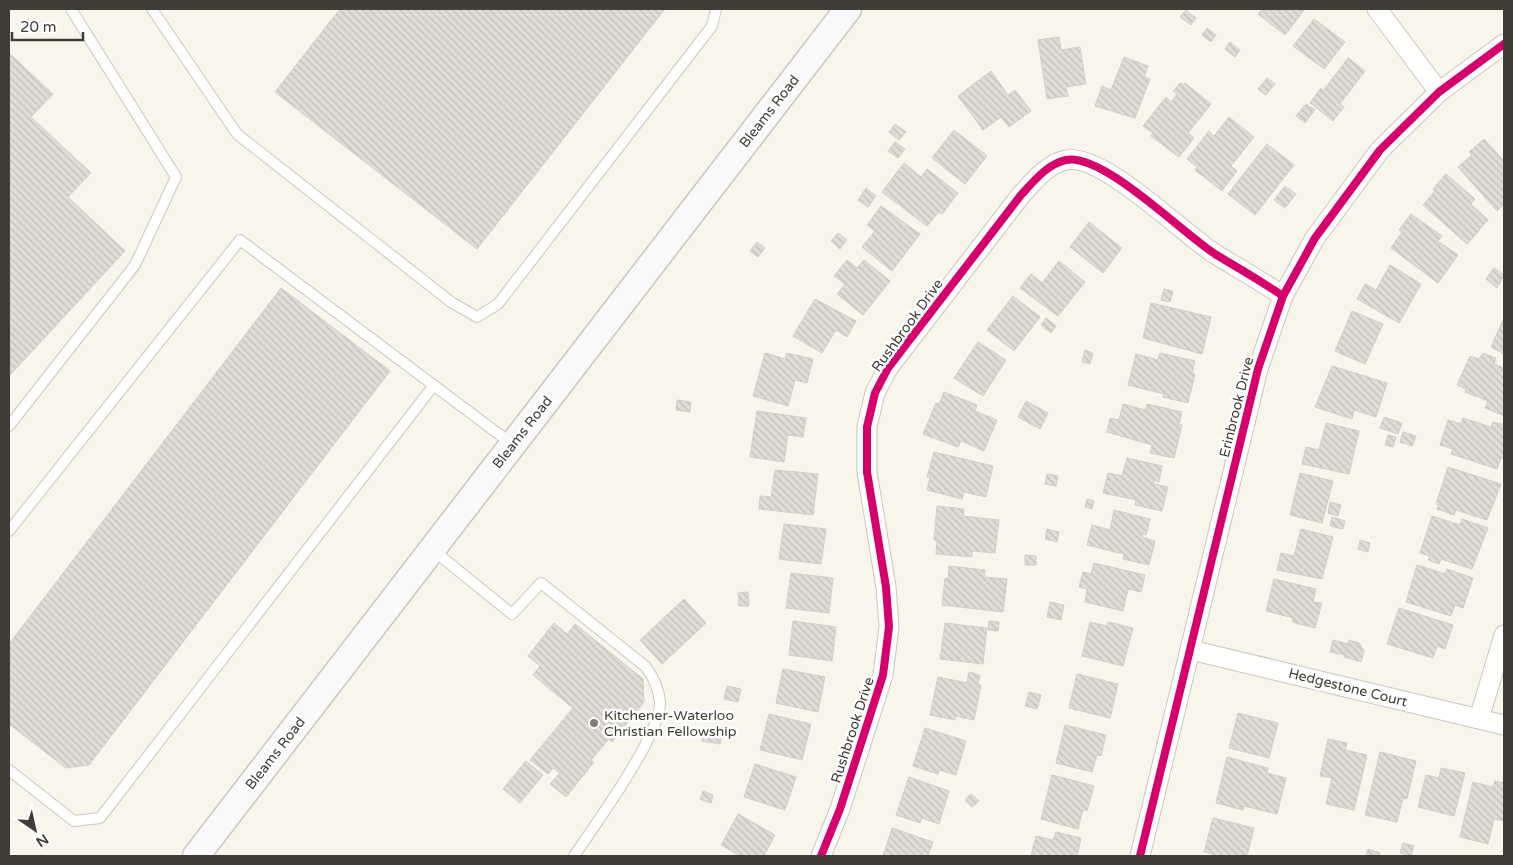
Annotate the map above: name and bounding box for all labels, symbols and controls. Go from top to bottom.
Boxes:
scale bar [12,10,84,42]
text: 20 m [20,18,57,36]
street label: Bleams Road [736,72,803,151]
street label: Rushbrook Drive [868,276,947,375]
street label: Erinbrook Drive [1216,355,1257,459]
street label: Bleams Road [489,393,556,472]
street label: Hedgestone Court [1287,665,1410,711]
street label: Rushbrook Drive [827,675,878,785]
place label: Kitchener-Waterloo Christian Fellowship [604,707,737,740]
street label: Bleams Road [242,714,309,793]
marker: Kitchener-Waterloo Christian Fellowship [588,717,600,729]
north arrow [10,805,60,855]
text: N [33,830,51,851]

